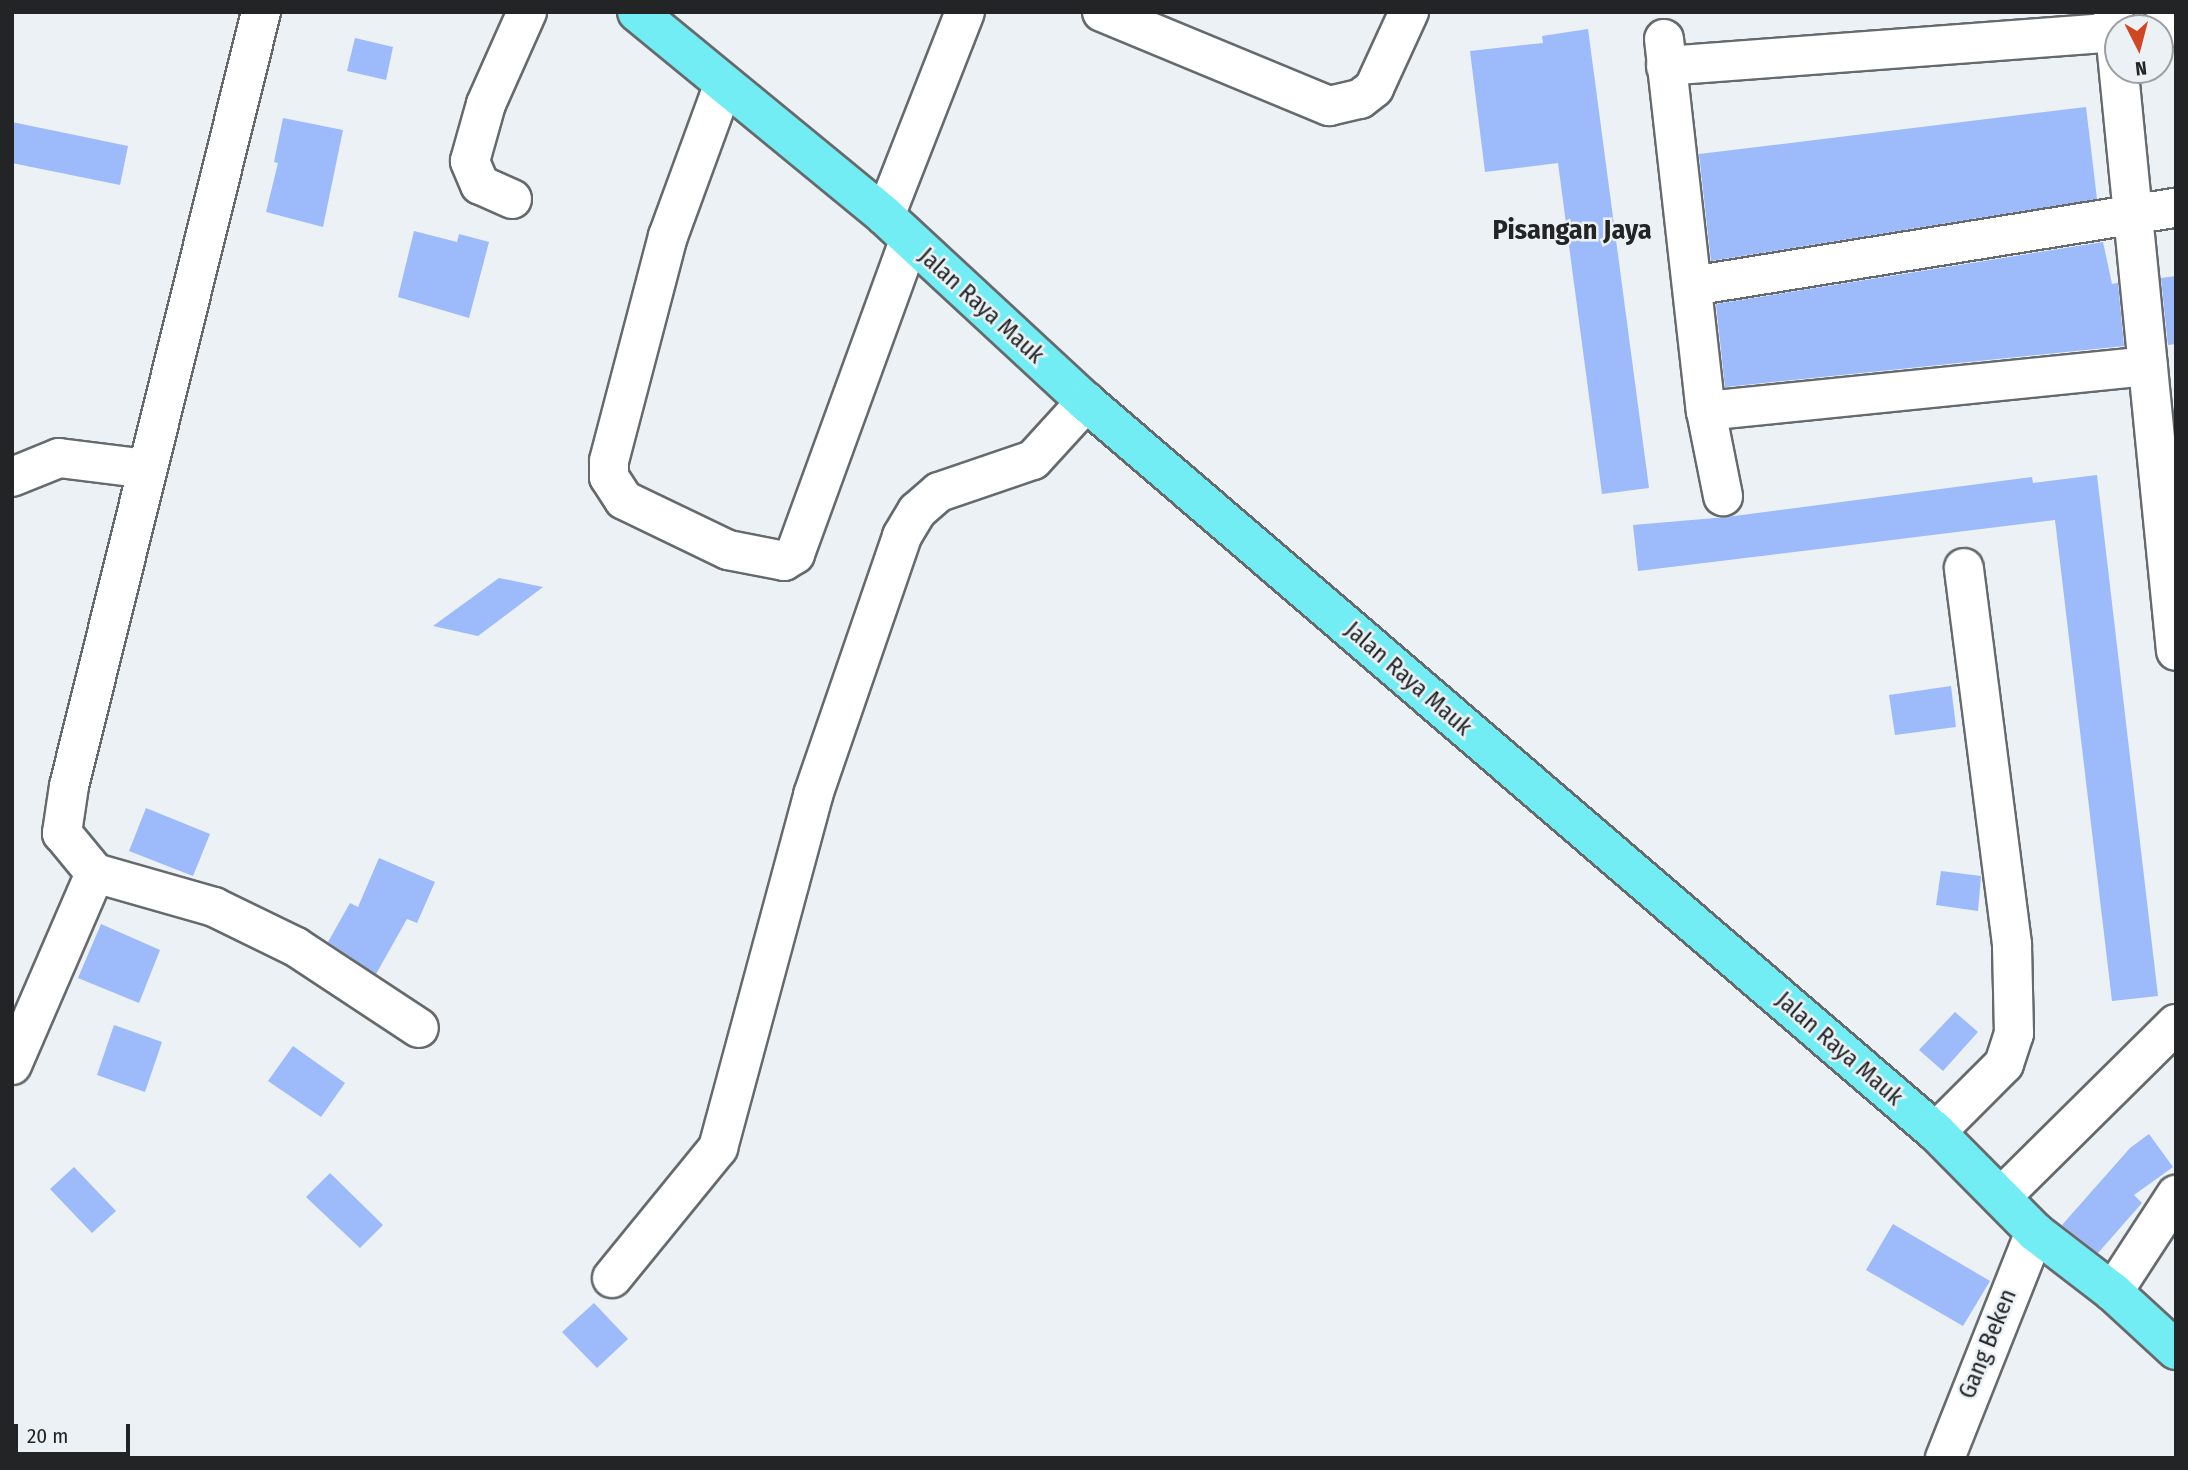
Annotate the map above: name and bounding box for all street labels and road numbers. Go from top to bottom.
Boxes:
street label: Jalan Raya Mauk [912,242,1050,370]
street label: Jalan Raya Mauk [1339,616,1477,742]
street label: Jalan Raya Mauk [1770,986,1908,1112]
street label: Gang Beken [1953,1285,2023,1403]

